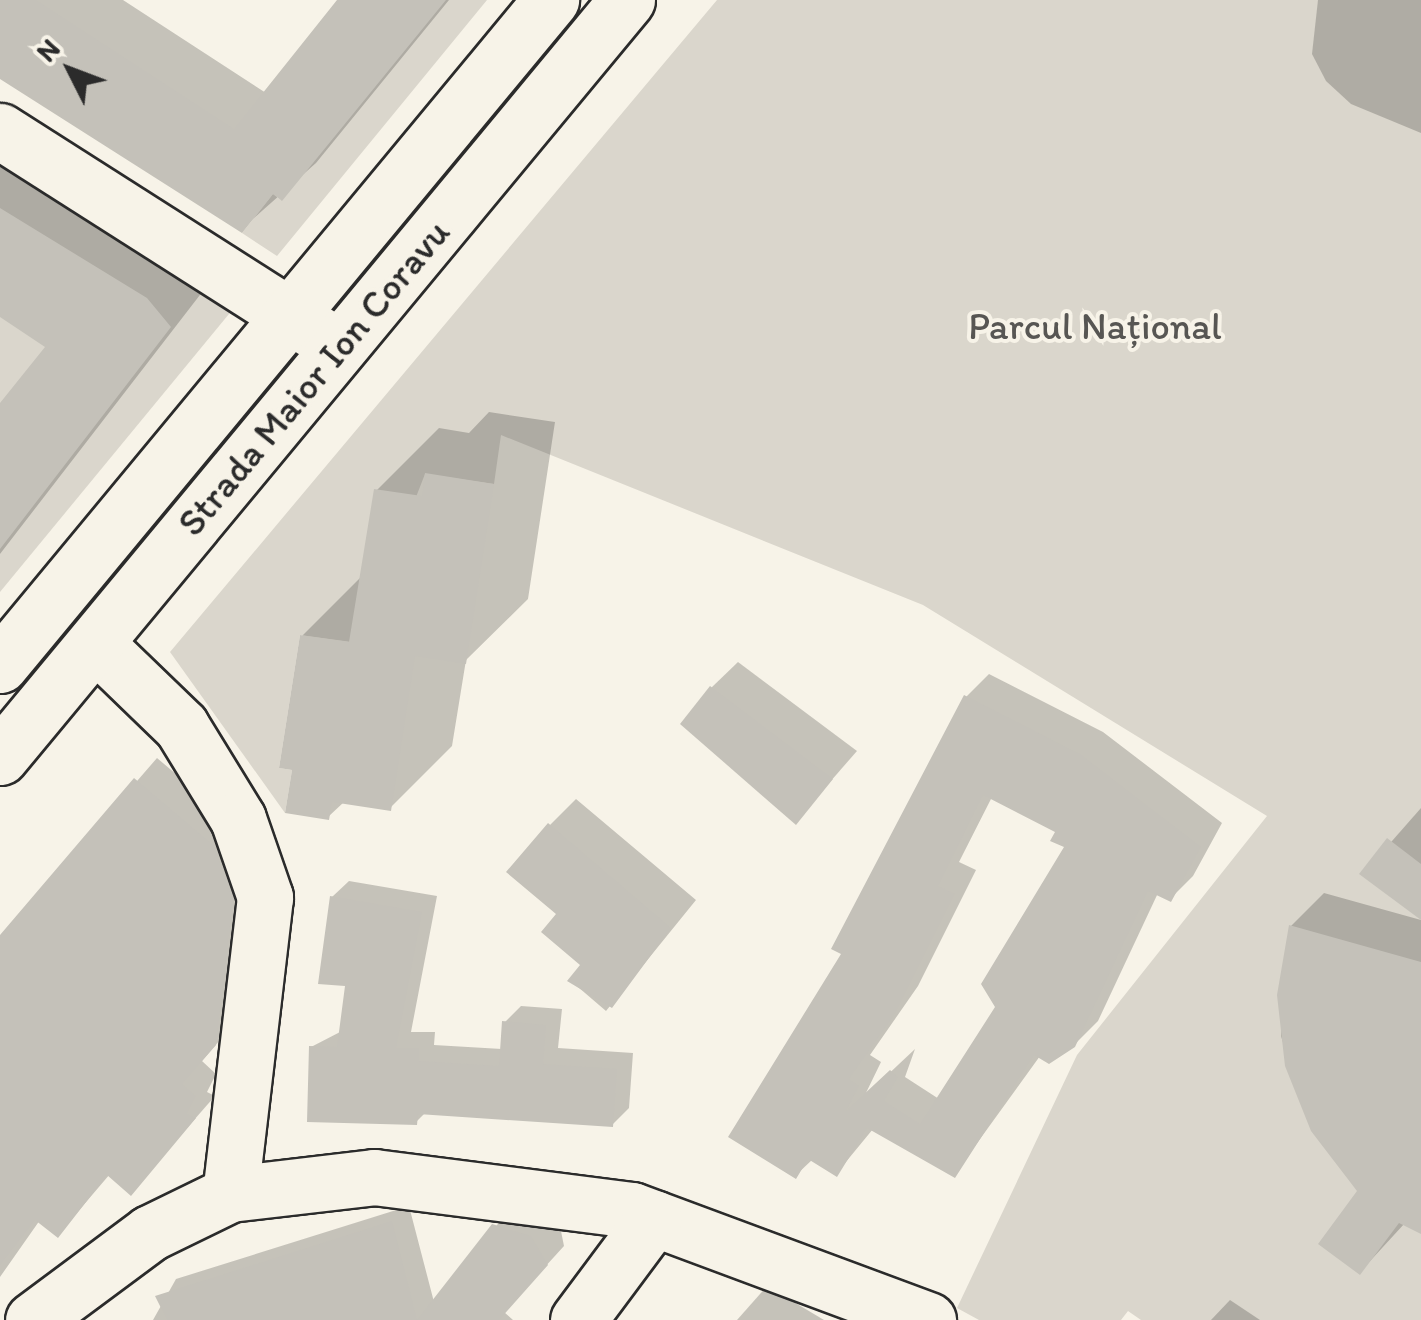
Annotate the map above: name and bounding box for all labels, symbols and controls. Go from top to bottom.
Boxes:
north arrow [20,20,120,120]
text: N [29,32,67,68]
street label: Strada Maior Ion Coravu [168,210,460,546]
park label: Parcul Național [968,304,1222,350]

